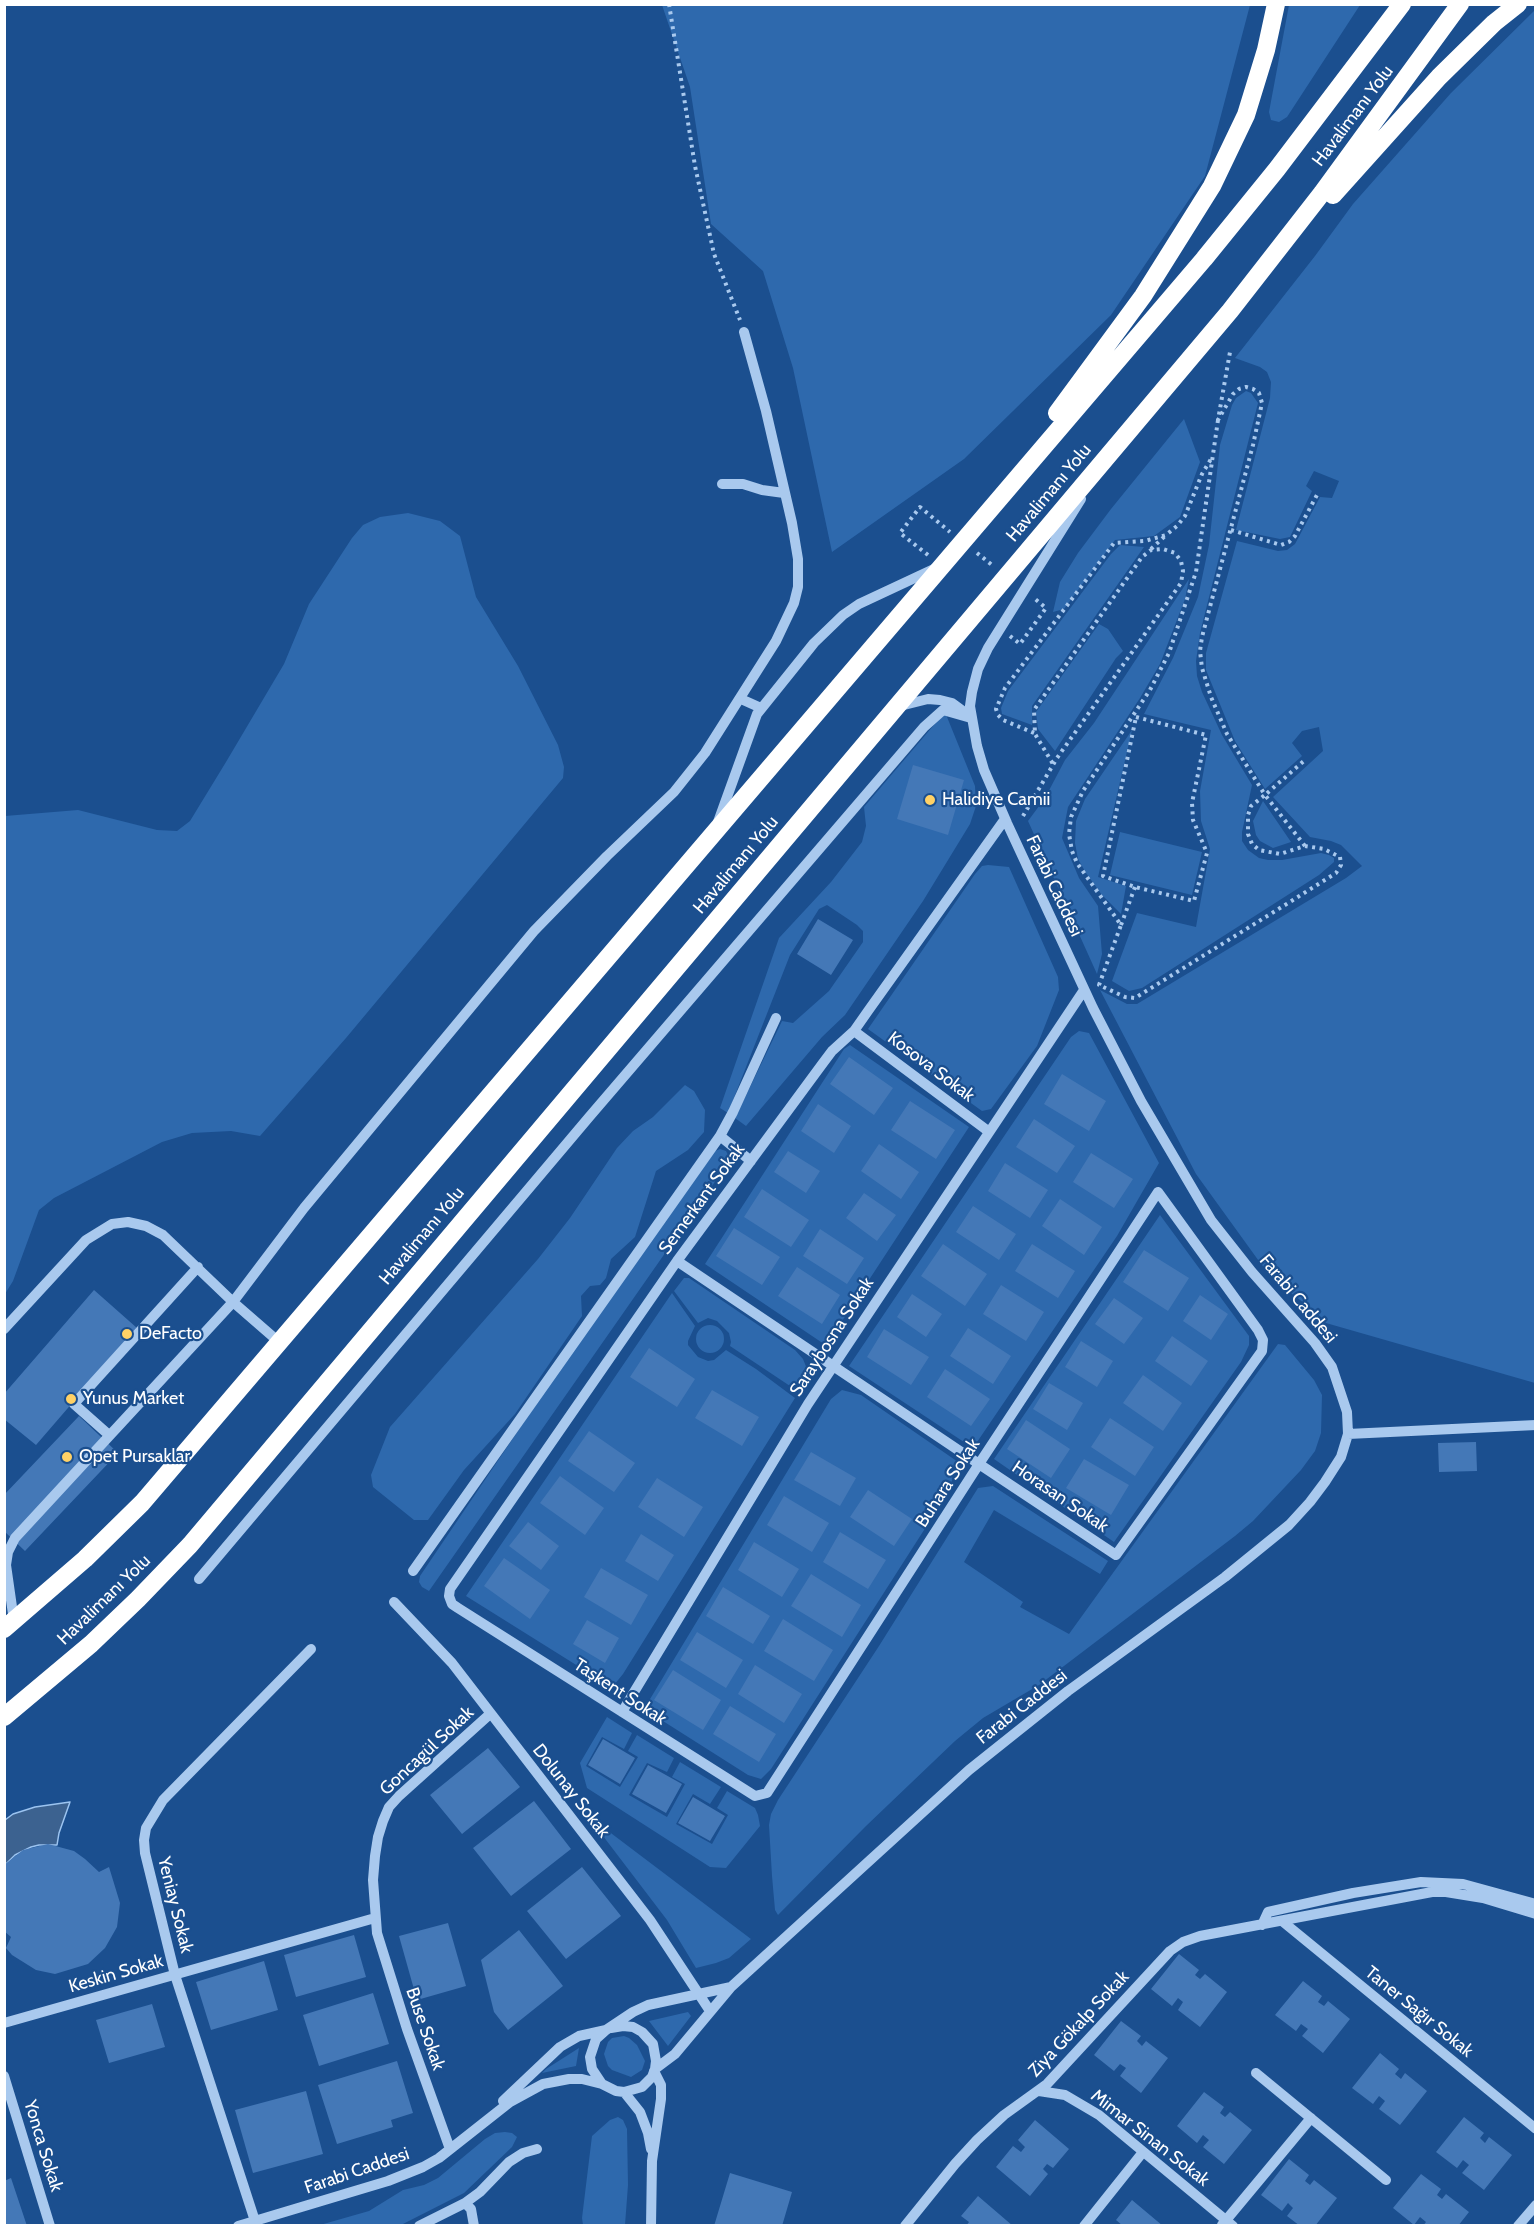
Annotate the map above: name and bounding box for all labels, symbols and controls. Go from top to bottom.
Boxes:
street label: Havalimanı Yolu [1308,61,1398,171]
street label: Havalimanı Yolu [1002,440,1096,546]
place label: Halidiye Camii [942,789,1050,811]
marker: Halidiye Camii [923,793,937,807]
street label: Havalimanı Yolu [689,812,783,918]
street label: Farabi Caddesi [1021,832,1087,940]
street label: Kosova Sokak [883,1027,979,1107]
street label: Semerkant Sokak [654,1139,750,1259]
street label: Havalimanı Yolu [375,1183,469,1289]
street label: Farabi Caddesi [1255,1250,1341,1348]
street label: Saraybosna Sokak [786,1274,878,1400]
place label: DeFacto [139,1323,202,1345]
marker: DeFacto [120,1327,134,1341]
place label: Yunus Market [83,1388,184,1410]
marker: Yunus Market [64,1392,78,1406]
street label: Buhara Sokak [911,1434,985,1532]
place label: Opet Pursaklar [79,1446,190,1468]
marker: Opet Pursaklar [60,1450,74,1464]
street label: Horasan Sokak [1008,1457,1112,1537]
street label: Havalimanı Yolu [53,1550,155,1650]
street label: Taşkent Sokak [569,1654,671,1730]
street label: Farabi Caddesi [972,1665,1072,1749]
street label: Goncagül Sokak [376,1702,478,1800]
street label: Dolunay Sokak [528,1740,614,1842]
street label: Yeniay Sokak [153,1855,197,1955]
street label: Keskin Sokak [66,1950,166,1998]
street label: Taner Sağır Sokak [1361,1962,1477,2062]
street label: Ziya Gökalp Sokak [1024,1966,1134,2082]
street label: Buse Sokak [401,1985,449,2073]
street label: Mimar Sinan Sokak [1086,2085,1214,2191]
street label: Yonca Sokak [19,2098,67,2194]
street label: Farabi Caddesi [302,2143,412,2199]

